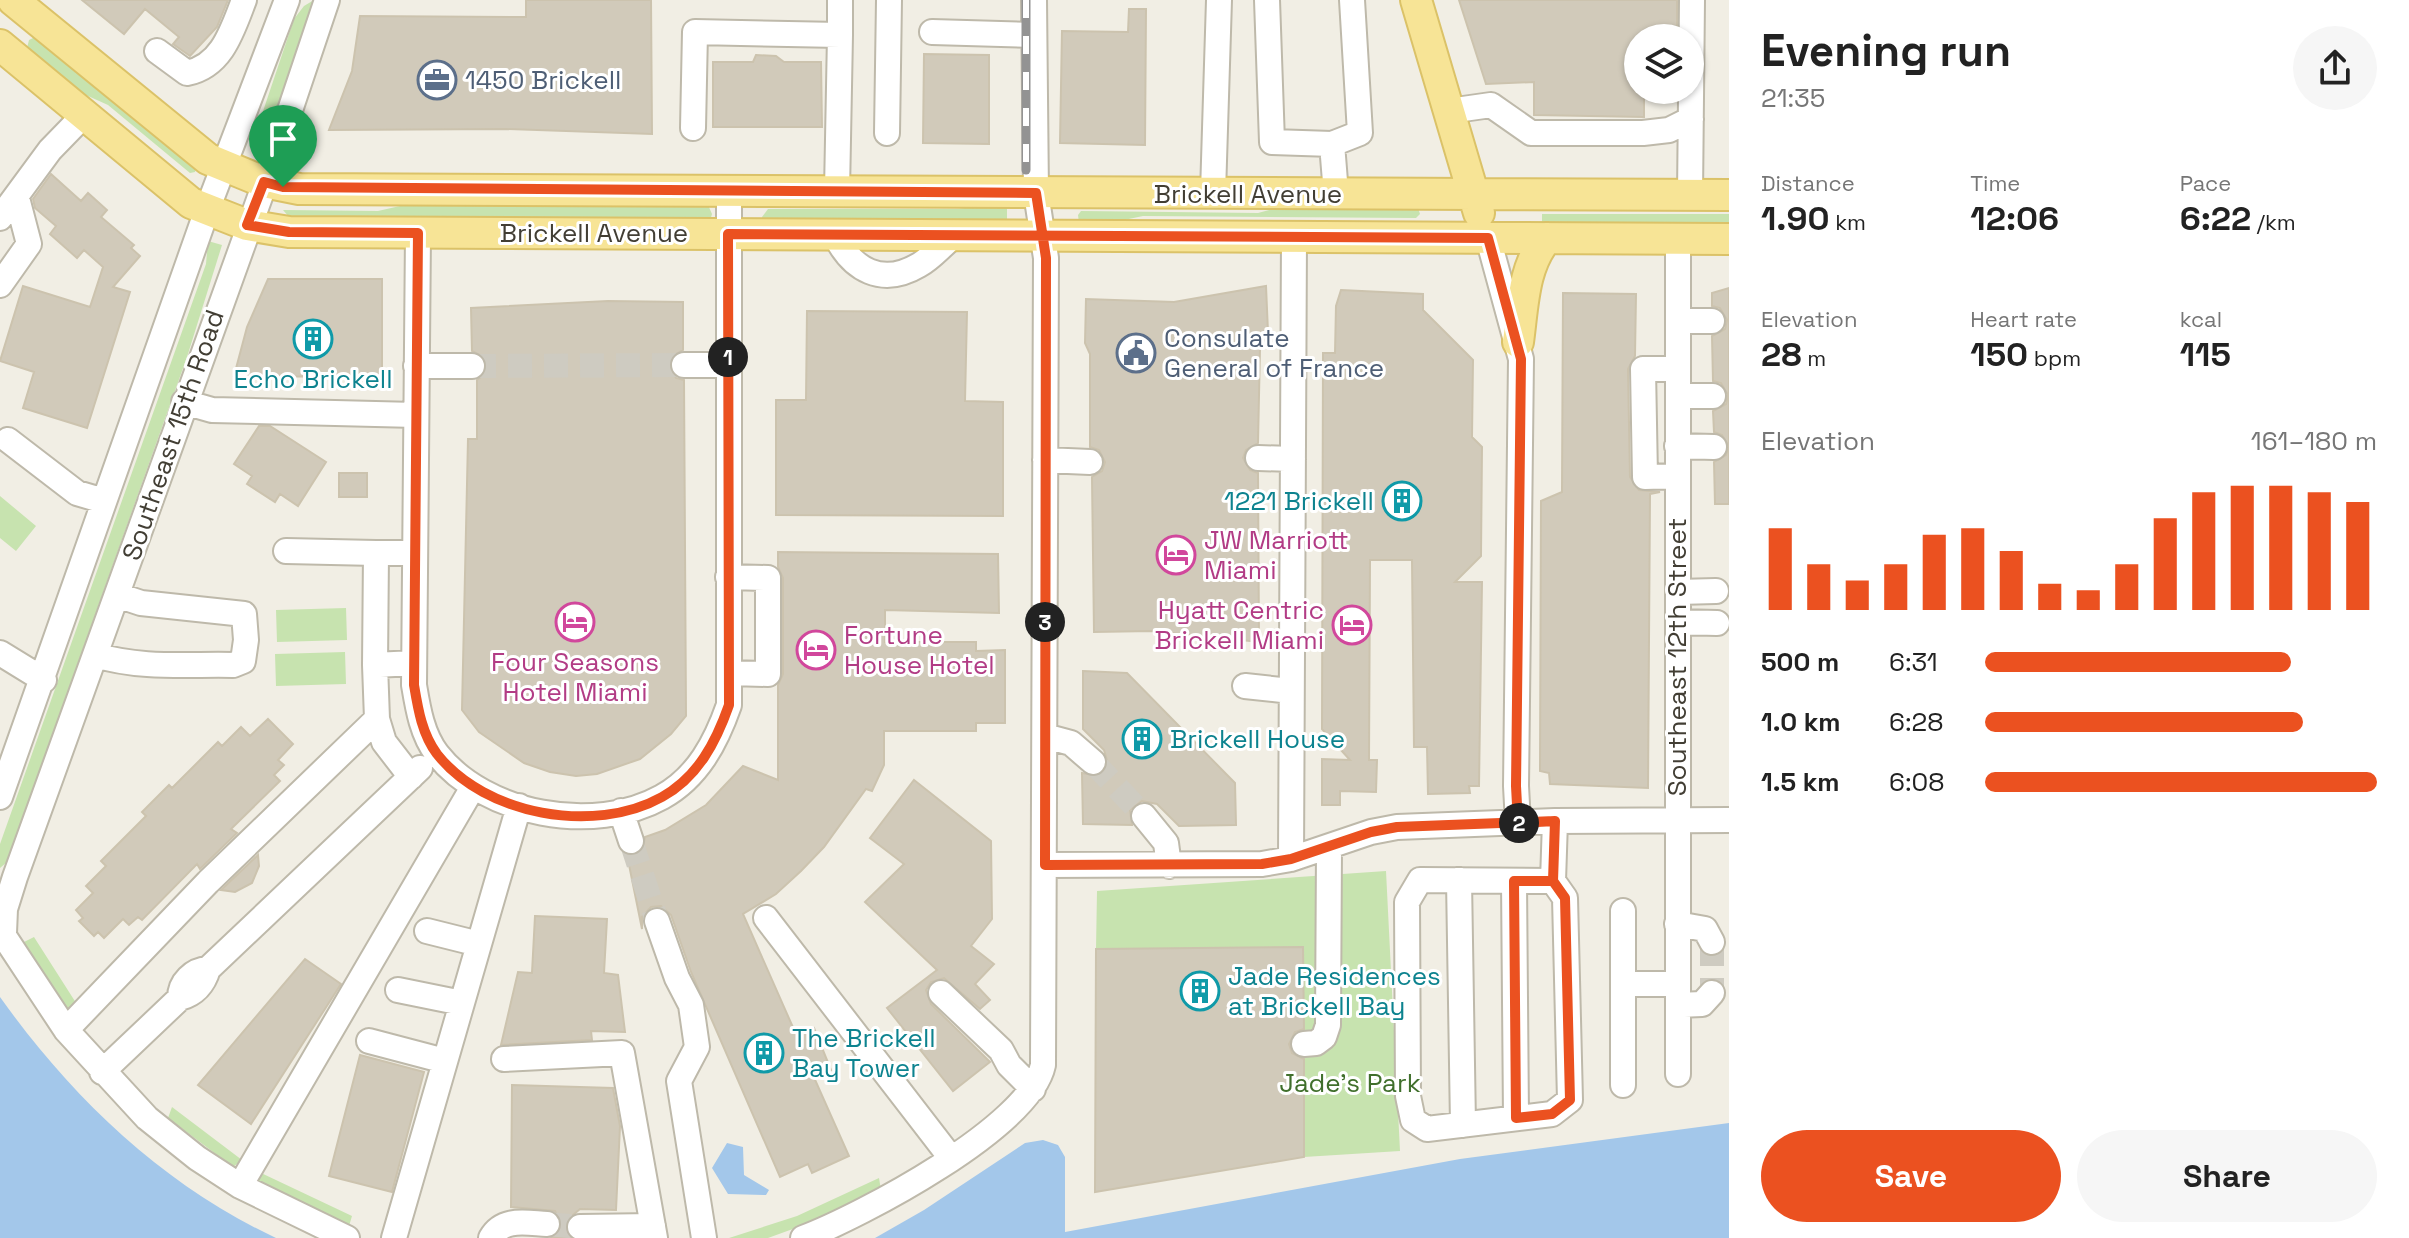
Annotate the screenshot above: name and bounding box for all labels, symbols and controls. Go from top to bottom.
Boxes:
text: Evening run [1761,23,2011,79]
map controls [1624,24,1704,104]
button: layers [1624,24,1704,104]
button: share [2293,26,2377,110]
office icon: 1450 Brickell [416,59,458,101]
place label: 1450 Brickell [465,63,621,97]
text: 21:35 [1761,81,1825,115]
pin [249,105,317,187]
icon: arrive [261,117,305,161]
text: Distance [1761,169,1855,197]
text: Time [1970,169,2020,197]
text: Pace [2180,169,2231,197]
street label: Brickell Avenue [1154,177,1342,211]
text: 1.90 [1761,197,1829,240]
text: 12:06 [1970,197,2059,240]
text: 6:22 [2180,197,2251,240]
text: km [1829,208,1866,236]
text: /km [2251,208,2296,236]
street label: Brickell Avenue [500,216,688,250]
street label: Southeast 15th Road [114,305,232,565]
text: Elevation [1761,305,1857,333]
text: Heart rate [1970,305,2077,333]
text: kcal [2180,305,2222,333]
building icon: Echo Brickell [292,318,334,360]
place label: Consulate General of France [1164,321,1384,385]
public building icon: Consulate General of France [1115,332,1157,374]
text: 28 [1761,333,1802,376]
text: 150 [1970,333,2028,376]
text: 115 [2180,333,2231,376]
pin: 1 [708,337,748,377]
text: 1 [723,343,733,371]
text: m [1802,344,1826,372]
text: bpm [2028,344,2081,372]
place label: Echo Brickell [233,362,393,396]
text: Elevation [1761,424,1875,458]
text: 161–180 m [2251,424,2377,458]
building icon: 1221 Brickell [1381,480,1423,522]
place label: 1221 Brickell [1224,484,1374,518]
street label: Southeast 12th Street [1660,518,1694,796]
place label: JW Marriott Miami [1204,523,1349,587]
hotel icon: JW Marriott Miami [1155,534,1197,576]
place label: Hyatt Centric Brickell Miami [1154,593,1324,657]
hotel icon: Four Seasons Hotel Miami [554,601,596,643]
pin: 3 [1025,602,1065,642]
hotel icon: Hyatt Centric Brickell Miami [1331,604,1373,646]
text: 3 [1038,608,1052,636]
place label: Fortune House Hotel [844,618,995,682]
hotel icon: Fortune House Hotel [795,629,837,671]
place label: Four Seasons Hotel Miami [491,645,659,709]
text: 500 m [1761,645,1839,679]
text: 6:31 [1889,645,1938,679]
text: 1.0 km [1761,705,1841,739]
text: 6:28 [1889,705,1943,739]
building icon: Brickell House [1121,718,1163,760]
place label: Brickell House [1170,722,1345,756]
text: 1.5 km [1761,765,1840,799]
text: 6:08 [1889,765,1944,799]
pin: 2 [1499,803,1539,843]
text: 2 [1512,809,1526,837]
place label: Jade Residences at Brickell Bay [1228,959,1441,1023]
building icon: Jade Residences at Brickell Bay [1179,970,1221,1012]
place label: The Brickell Bay Tower [792,1021,936,1085]
building icon: The Brickell Bay Tower [743,1032,785,1074]
park label: Jade's Park [1279,1066,1421,1100]
button: Save [1761,1130,2061,1222]
button: Share [2077,1130,2377,1222]

